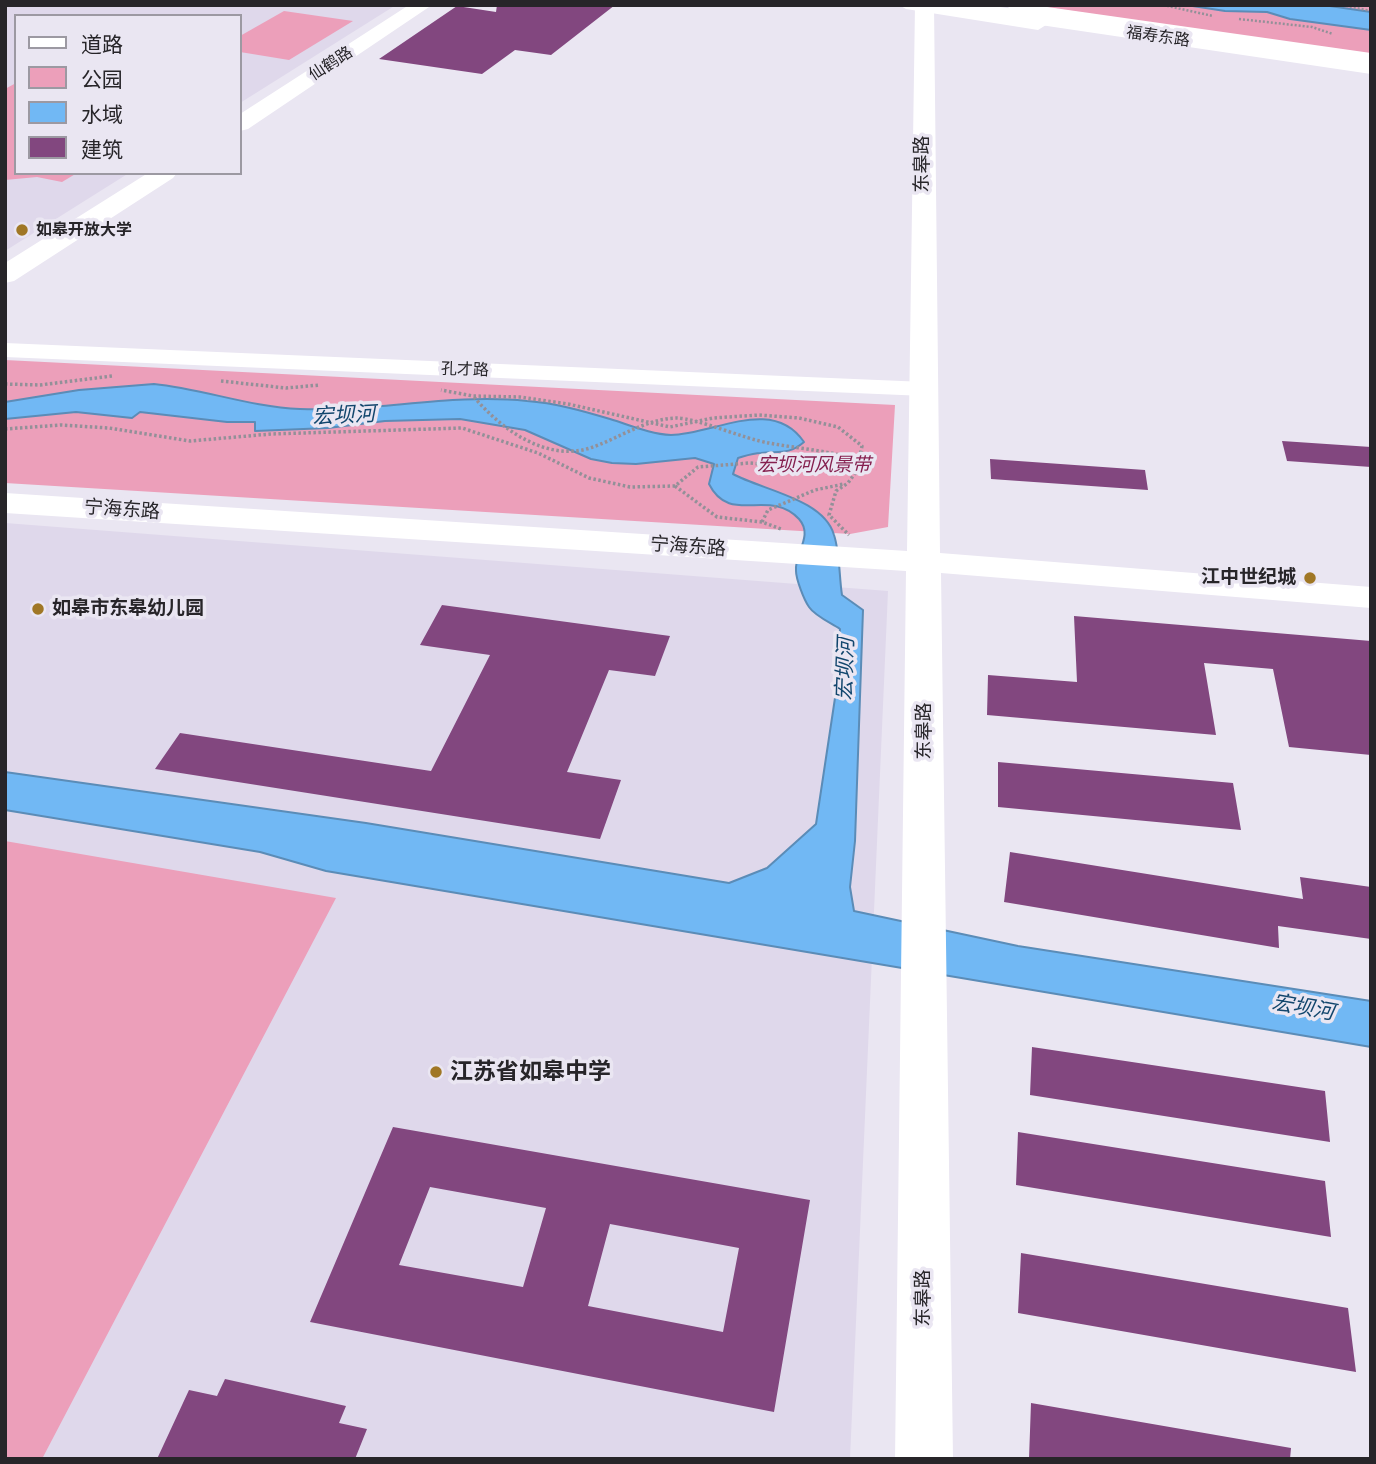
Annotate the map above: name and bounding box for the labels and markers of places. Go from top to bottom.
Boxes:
place label: 如皋开放大学 [36,220,132,240]
marker: 如皋开放大学 [14,222,30,238]
place label: 江中世纪城 [1201,567,1296,589]
marker: 江中世纪城 [1302,570,1318,586]
place label: 如皋市东皋幼儿园 [52,598,204,620]
marker: 如皋市东皋幼儿园 [30,601,46,617]
place label: 江苏省如皋中学 [450,1058,611,1086]
marker: 江苏省如皋中学 [428,1064,444,1080]

